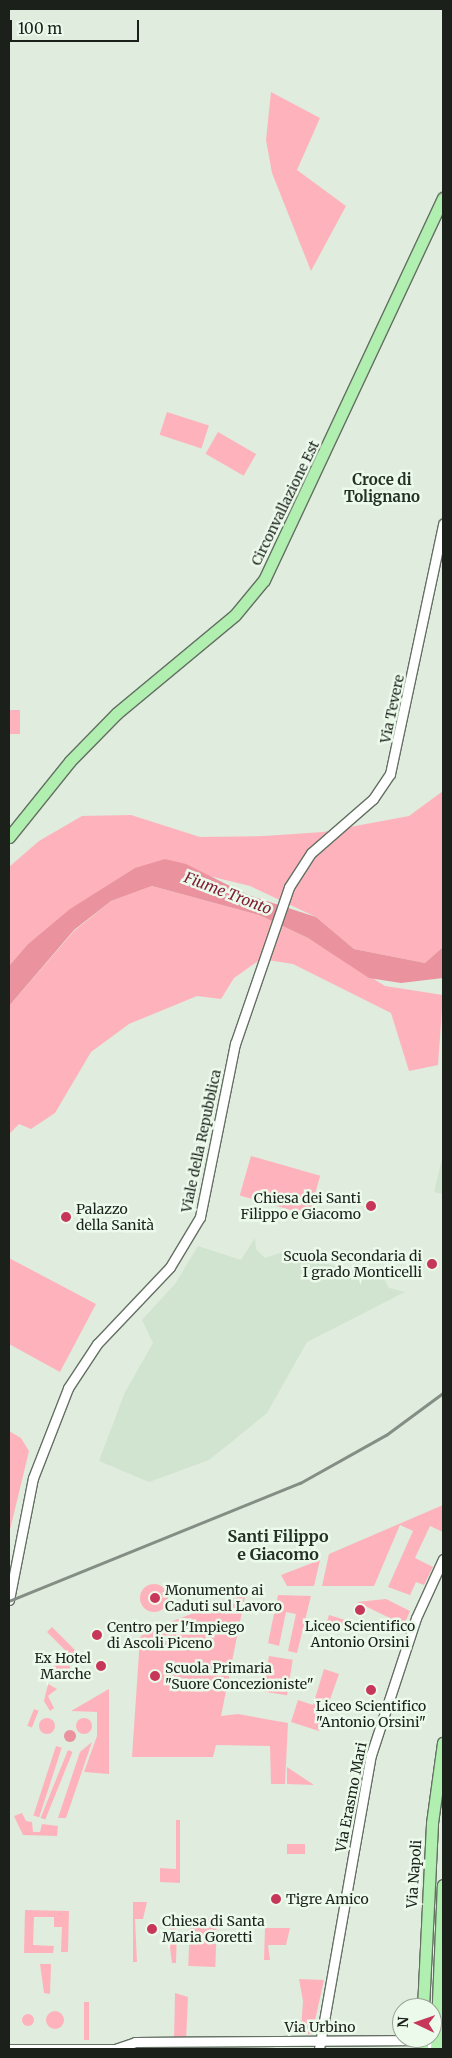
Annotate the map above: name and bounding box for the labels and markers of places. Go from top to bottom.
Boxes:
place label: Chiesa dei Santi Filippo e Giacomo [241,1190,361,1222]
marker: Chiesa dei Santi Filippo e Giacomo [365,1200,377,1212]
place label: Palazzo della Sanità [76,1201,154,1234]
marker: Palazzo della Sanità [60,1211,72,1223]
place label: Scuola Secondaria di I grado Monticelli [283,1248,422,1280]
marker: Scuola Secondaria di I grado Monticelli [426,1258,438,1270]
place label: Monumento ai Caduti sul Lavoro [165,1582,282,1614]
marker: Monumento ai Caduti sul Lavoro [149,1592,161,1604]
marker: Liceo Scientifico Antonio Orsini [354,1604,366,1616]
place label: Liceo Scientifico Antonio Orsini [305,1618,415,1650]
place label: Centro per l'Impiego di Ascoli Piceno [107,1619,244,1651]
marker: Centro per l'Impiego di Ascoli Piceno [91,1629,103,1641]
place label: Ex Hotel Marche [34,1650,91,1682]
marker: Ex Hotel Marche [95,1660,107,1672]
place label: Scuola Primaria "Suore Concezioniste" [165,1660,314,1692]
marker: Scuola Primaria "Suore Concezioniste" [149,1670,161,1682]
marker: Liceo Scientifico "Antonio Orsini" [365,1684,377,1696]
place label: Liceo Scientifico "Antonio Orsini" [316,1698,426,1730]
place label: Tigre Amico [286,1891,369,1907]
marker: Tigre Amico [270,1893,282,1905]
place label: Chiesa di Santa Maria Goretti [162,1913,265,1945]
marker: Chiesa di Santa Maria Goretti [146,1923,158,1935]

